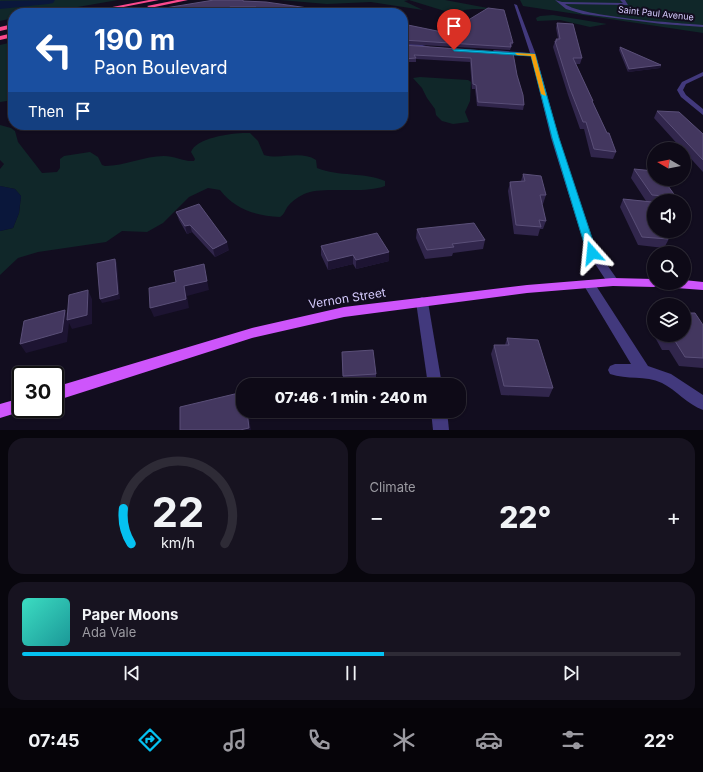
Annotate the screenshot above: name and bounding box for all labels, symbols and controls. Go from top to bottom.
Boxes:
street label: Saint Paul Avenue [618,4,694,22]
pin [437,9,471,50]
icon: arrive [443,15,465,37]
text: 190 m [94,23,175,57]
icon: left [28,24,80,76]
text: Paon Boulevard [94,57,227,78]
icon: arrive [72,100,94,122]
text: Then [28,102,64,121]
north arrow [647,142,691,186]
map controls [647,142,691,342]
button: sound [647,194,691,238]
position arrow [571,232,613,274]
button: search [647,246,691,290]
street label: Vernon Street [307,284,387,312]
button: layers [647,298,691,342]
speed limit sign: 30 [12,366,64,418]
text: 07:46 · 1 min · 240 m [275,388,427,407]
text: Climate [370,479,416,495]
text: 22 [152,487,204,537]
text: 22° [499,499,551,535]
text: − [370,504,384,530]
text: + [666,504,681,530]
text: km/h [161,534,195,551]
text: Paper Moons [82,605,178,624]
text: Ada Vale [82,624,136,640]
icon: previous [121,662,143,684]
icon: pause [340,662,362,684]
icon: next [560,662,582,684]
icon: directions [136,726,164,754]
icon: music [221,726,249,754]
icon: phone [305,726,333,754]
icon: climate [390,726,418,754]
icon: car [475,726,503,754]
icon: filters [559,726,587,754]
text: 07:45 [28,730,80,751]
text: 22° [644,730,675,751]

